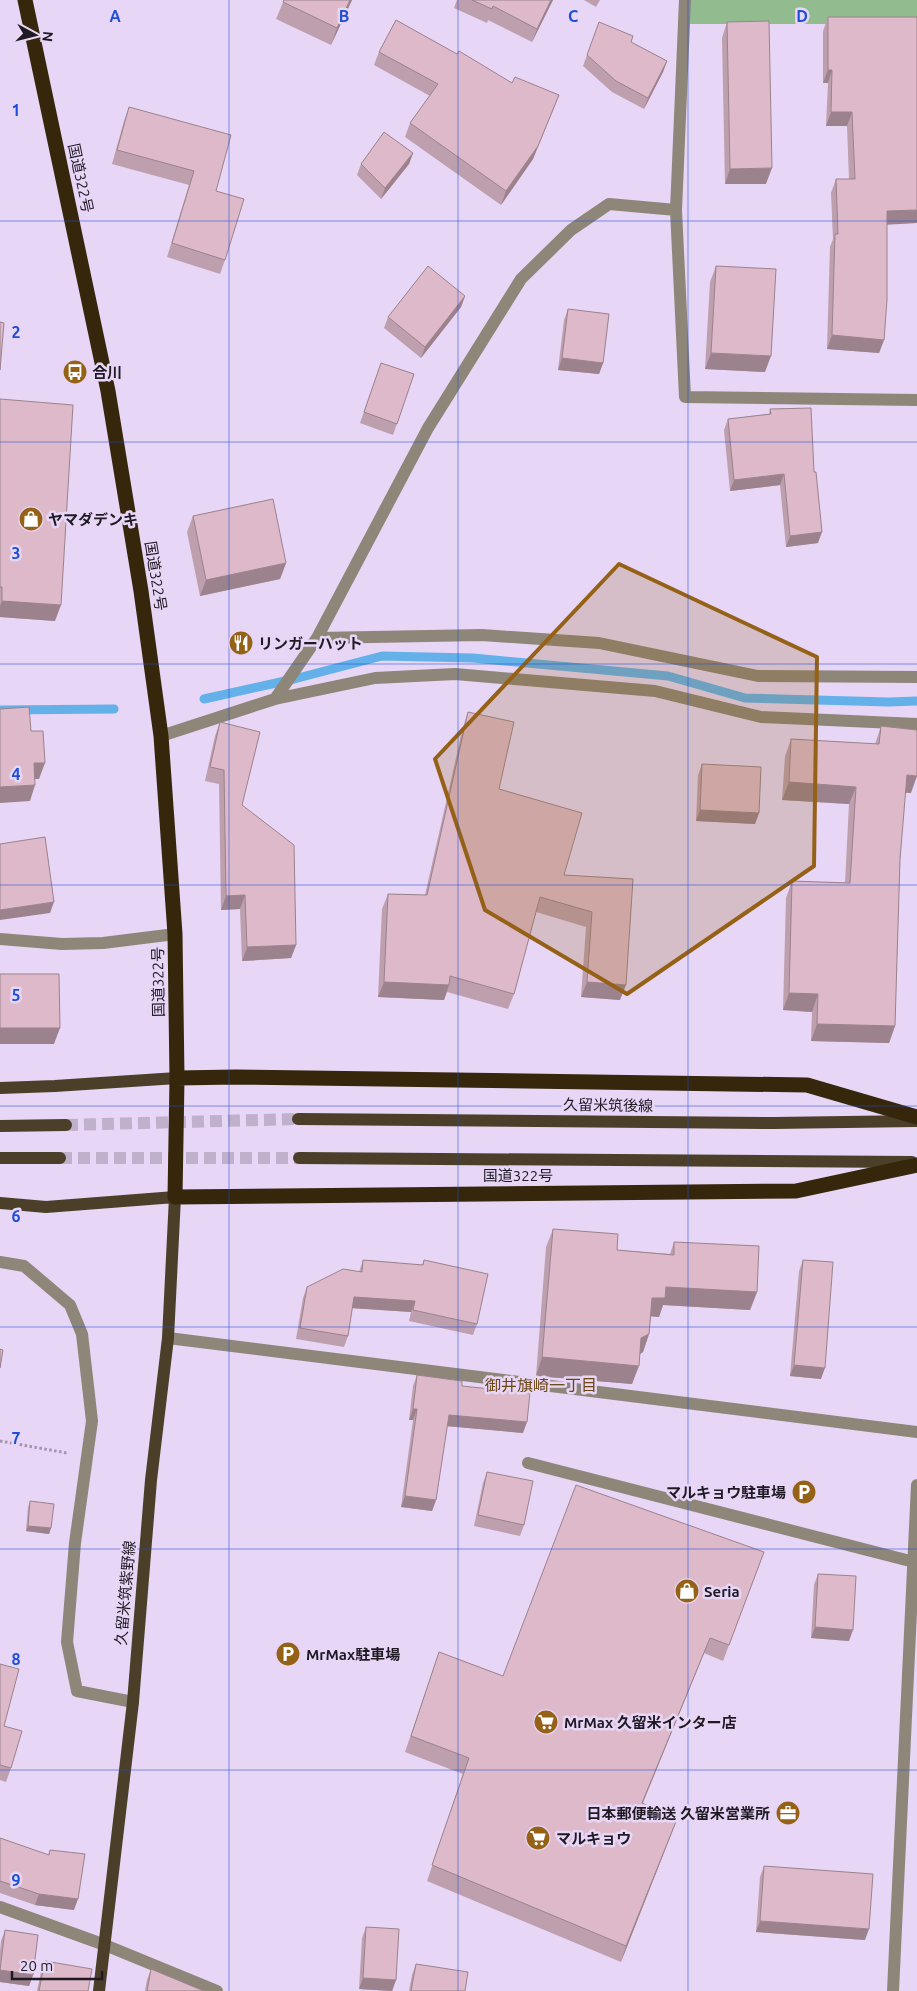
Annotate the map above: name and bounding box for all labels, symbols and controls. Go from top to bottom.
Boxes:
text: A [109,7,121,25]
text: B [339,7,349,25]
text: C [568,7,578,25]
text: D [796,7,808,25]
north arrow [10,10,60,60]
text: N [39,30,56,43]
text: 1 [11,101,21,119]
street label: 国道322号 [65,142,97,214]
text: 2 [11,323,21,341]
bus stop icon: 合川 [62,359,88,385]
place label: 合川 [92,364,122,381]
shop icon: ヤマダデンキ [18,506,44,532]
place label: ヤマダデンキ [48,511,138,528]
street label: 国道322号 [142,540,170,612]
text: 3 [11,544,21,562]
restaurant icon: リンガーハット [228,630,254,656]
place label: リンガーハット [258,635,363,652]
text: 4 [11,765,21,783]
street label: 国道322号 [149,947,167,1017]
text: 5 [11,986,21,1004]
street label: 久留米筑後線 [563,1096,653,1114]
street label: 国道322号 [483,1167,553,1184]
text: 6 [11,1207,21,1225]
district label: 御井旗崎一丁目 [485,1376,597,1394]
text: 7 [11,1429,21,1447]
parking icon: マルキョウ駐車場 [791,1479,817,1505]
place label: マルキョウ駐車場 [666,1484,786,1501]
street label: 久留米筑紫野線 [112,1540,138,1646]
shop icon: Seria [674,1578,700,1604]
place label: Seria [704,1583,740,1600]
parking icon: MrMax駐車場 [275,1641,301,1667]
place label: MrMax駐車場 [306,1646,400,1663]
text: 8 [11,1650,21,1668]
supermarket icon: MrMax 久留米インター店 [533,1709,559,1735]
place label: MrMax 久留米インター店 [564,1714,737,1731]
office icon: 日本郵便輸送 久留米営業所 [775,1800,801,1826]
place label: 日本郵便輸送 久留米営業所 [586,1805,770,1822]
supermarket icon: マルキョウ [525,1825,551,1851]
place label: マルキョウ [556,1830,631,1847]
text: 9 [11,1871,21,1889]
scale bar [12,1948,102,1980]
text: 20 m [20,1957,53,1974]

